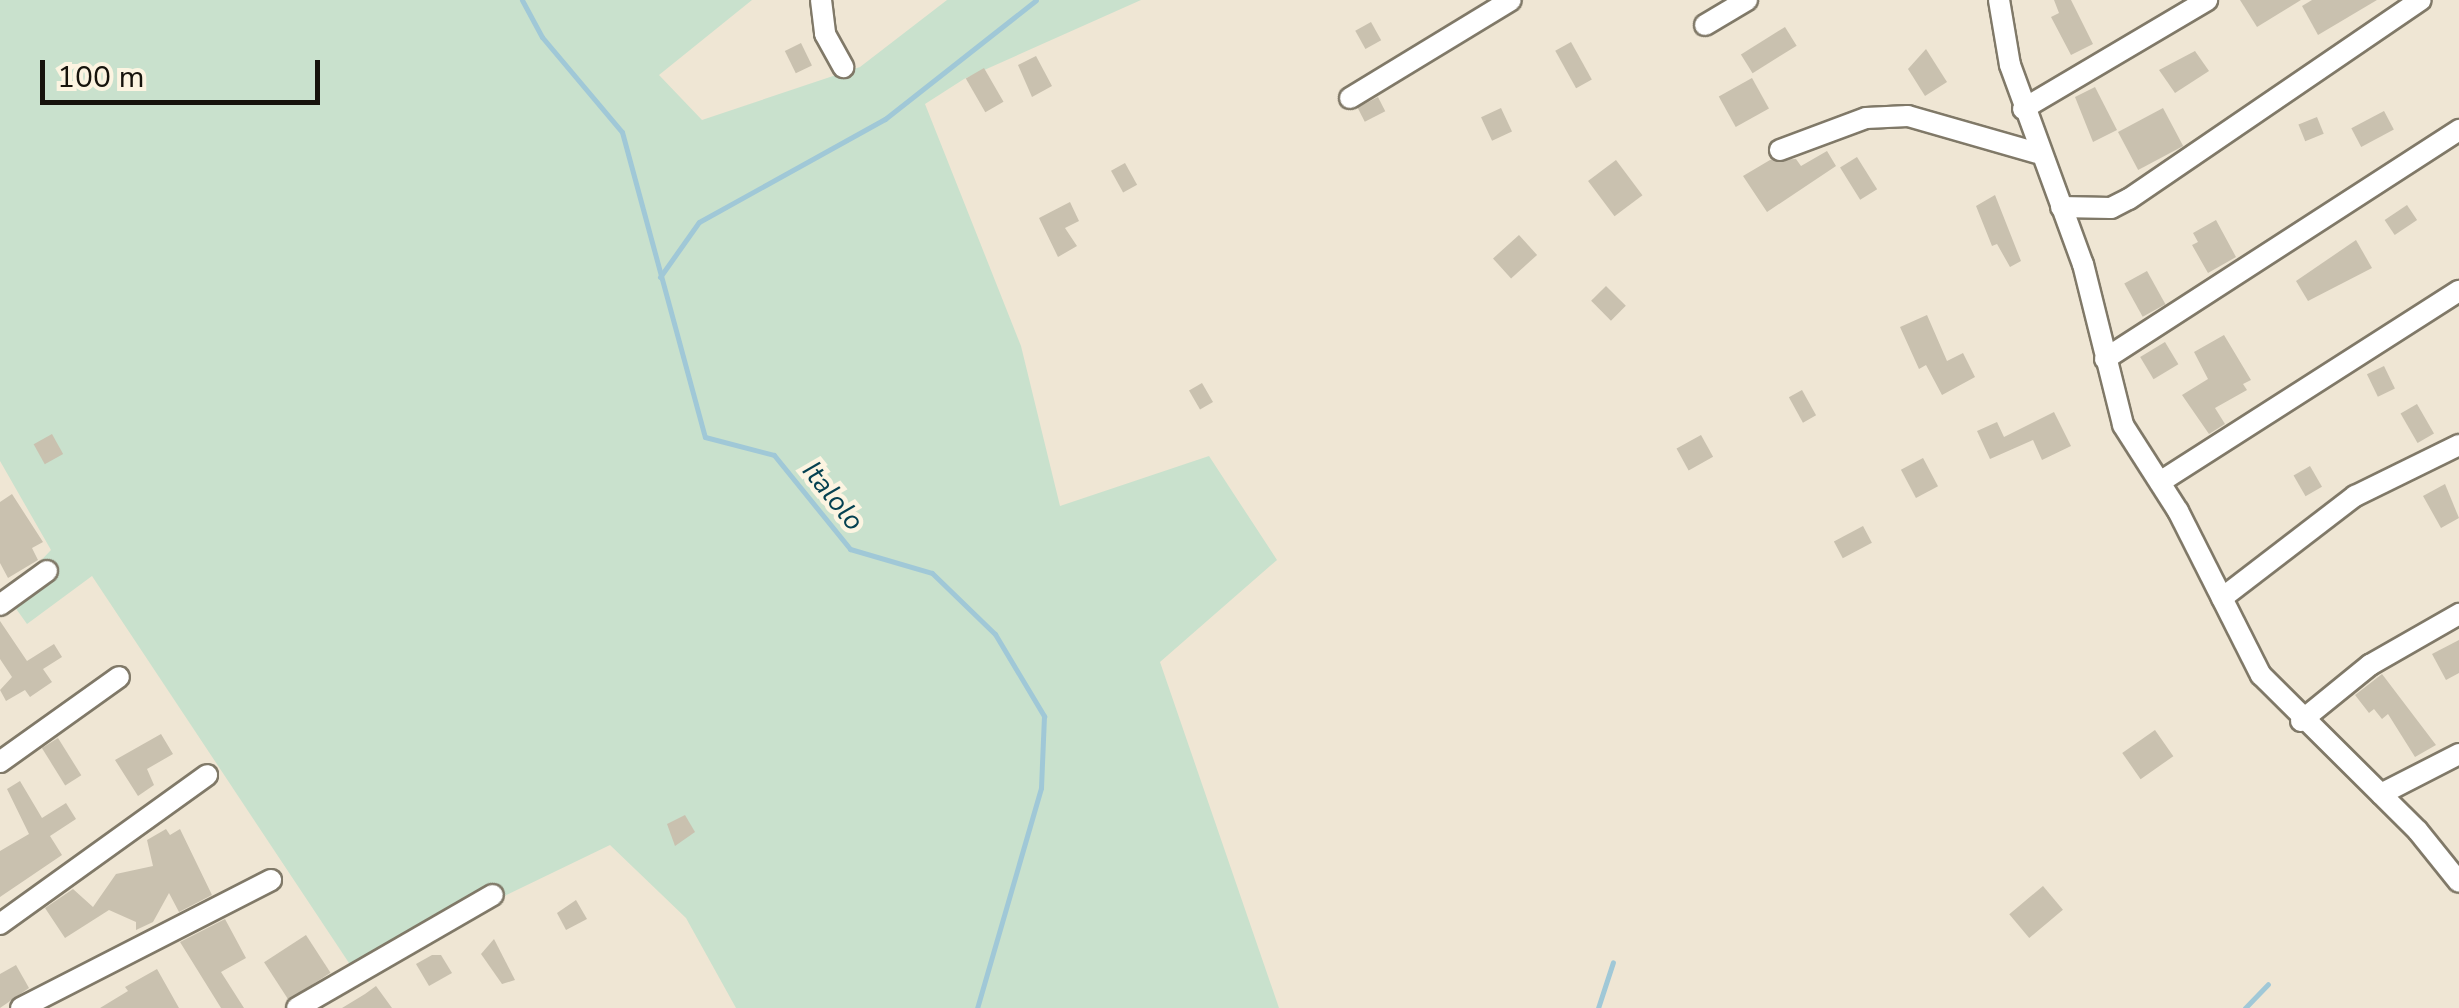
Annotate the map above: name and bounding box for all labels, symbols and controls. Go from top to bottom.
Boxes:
scale bar [45,40,325,102]
text: 100 m [57,57,144,98]
water label: Italolo [795,455,871,537]

